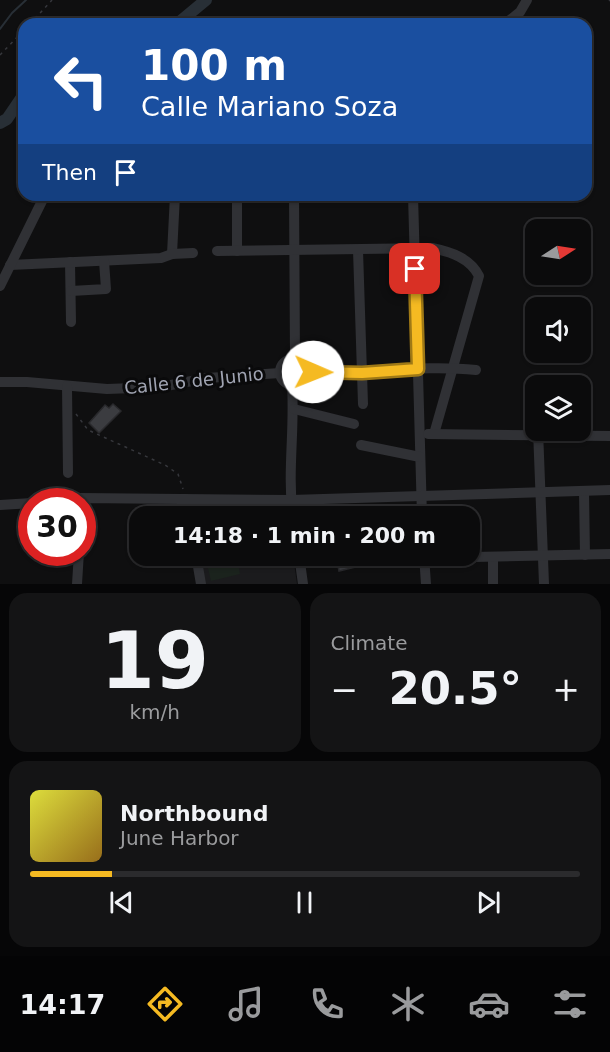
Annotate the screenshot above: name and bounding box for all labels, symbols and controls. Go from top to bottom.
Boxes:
text: 100 m [141,41,287,90]
icon: left [42,42,120,120]
text: Calle Mariano Soza [141,91,398,122]
icon: arrive [109,156,142,189]
text: Then [42,160,97,185]
north arrow [525,219,591,285]
map controls [525,219,591,441]
pin [389,243,440,294]
icon: arrive [398,252,431,285]
button: sound [525,297,591,363]
position arrow [281,340,345,404]
street label: Calle 6 de Junio [123,363,265,398]
button: layers [525,375,591,441]
speed limit sign: 30 [18,488,96,566]
text: 14:18 · 1 min · 200 m [173,523,436,548]
text: 19 [100,616,209,706]
text: Climate [331,631,407,655]
text: 20.5° [388,662,522,715]
text: − [331,670,358,709]
text: + [552,670,580,709]
text: km/h [130,700,180,724]
text: Northbound [120,801,269,826]
text: June Harbor [120,826,239,850]
icon: previous [105,886,138,919]
icon: pause [288,886,321,919]
icon: next [472,886,505,919]
icon: directions [144,983,186,1025]
icon: music [225,983,267,1025]
icon: phone [306,983,348,1025]
icon: climate [387,983,429,1025]
icon: car [468,983,510,1025]
icon: filters [549,983,591,1025]
text: 14:17 [19,989,105,1020]

